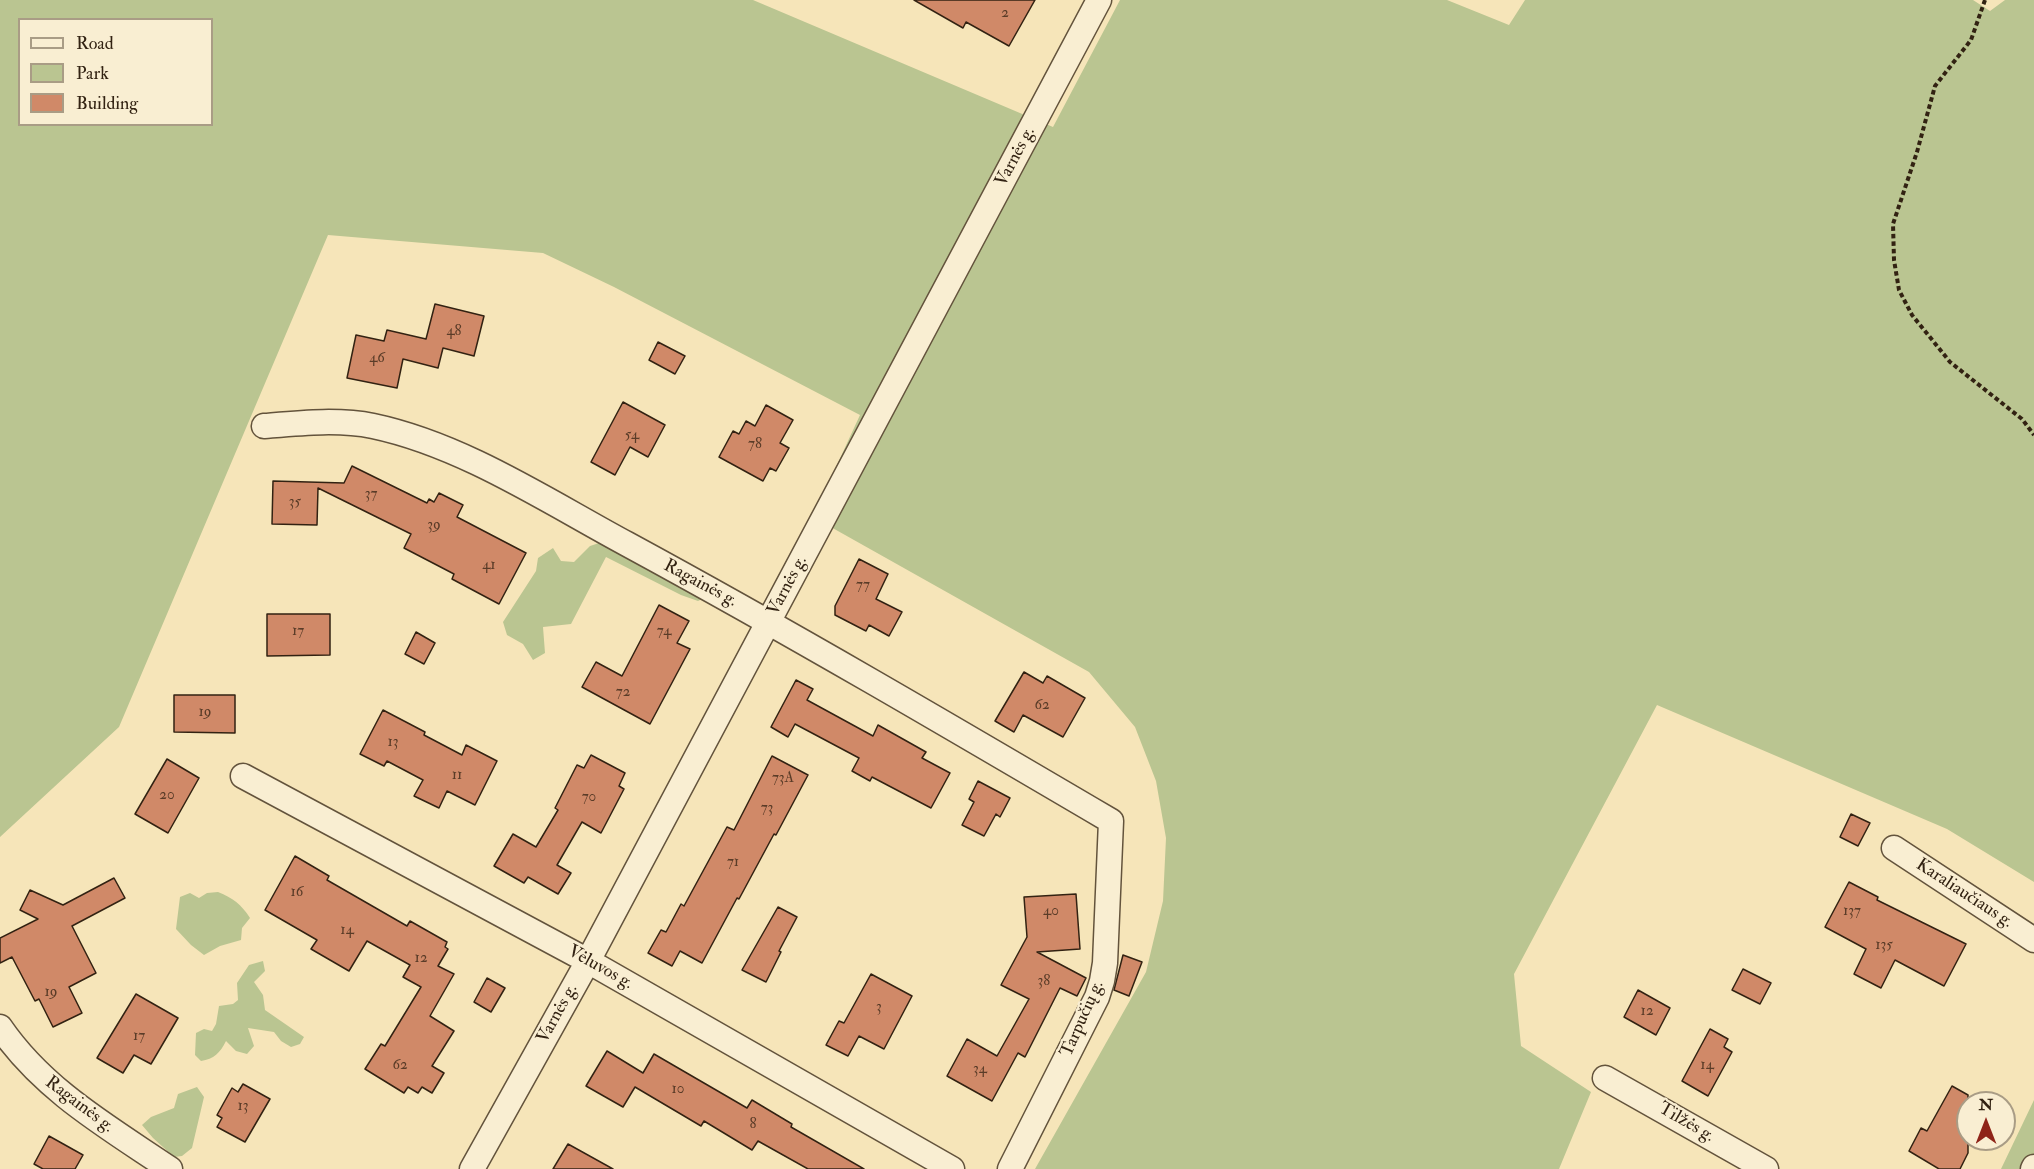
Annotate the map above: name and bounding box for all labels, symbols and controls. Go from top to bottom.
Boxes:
house number: 2 [1001,5,1009,23]
legend [18,18,213,126]
text: Road [76,32,114,55]
text: Park [76,62,109,85]
text: Building [76,92,138,115]
street label: Varnės g. [991,124,1041,190]
house number: 48 [446,323,462,341]
house number: 46 [369,350,385,368]
house number: 54 [625,427,639,445]
house number: 78 [748,436,762,454]
house number: 37 [365,486,377,504]
house number: 35 [289,494,301,512]
house number: 39 [427,517,441,535]
street label: Varnės g. [763,553,813,619]
street label: Ragainės g. [659,556,741,612]
house number: 41 [482,557,496,575]
house number: 77 [856,577,870,595]
house number: 17 [292,623,304,641]
house number: 74 [657,623,671,641]
house number: 72 [616,684,630,702]
house number: 62 [1034,697,1050,715]
house number: 19 [199,704,211,722]
house number: 13 [387,734,399,752]
house number: 11 [452,767,462,785]
house number: 73A [772,770,794,788]
house number: 20 [159,787,175,805]
house number: 70 [582,789,596,807]
house number: 73 [761,800,773,818]
house number: 71 [727,854,739,872]
street label: Karaliaučiaus g. [1911,855,2017,933]
house number: 16 [291,884,303,902]
house number: 40 [1043,903,1059,921]
house number: 137 [1843,903,1861,921]
house number: 14 [340,922,354,940]
house number: 135 [1875,937,1893,955]
street label: Vėluvos g. [564,941,636,995]
house number: 12 [415,950,427,968]
house number: 38 [1038,973,1050,991]
street label: Tarpučių g. [1057,978,1109,1060]
street label: Varnės g. [533,981,583,1047]
house number: 19 [45,984,57,1002]
house number: 3 [876,999,882,1017]
house number: 12 [1641,1003,1653,1021]
house number: 17 [133,1028,145,1046]
house number: 62 [392,1057,408,1075]
house number: 14 [1700,1057,1714,1075]
house number: 34 [973,1061,987,1079]
street label: Ragainės g. [40,1072,118,1138]
house number: 10 [672,1081,684,1099]
north arrow [1956,1091,2016,1151]
text: N [1979,1095,1993,1115]
house number: 13 [237,1098,249,1116]
street label: Tilžės g. [1654,1098,1718,1148]
house number: 8 [749,1116,757,1134]

